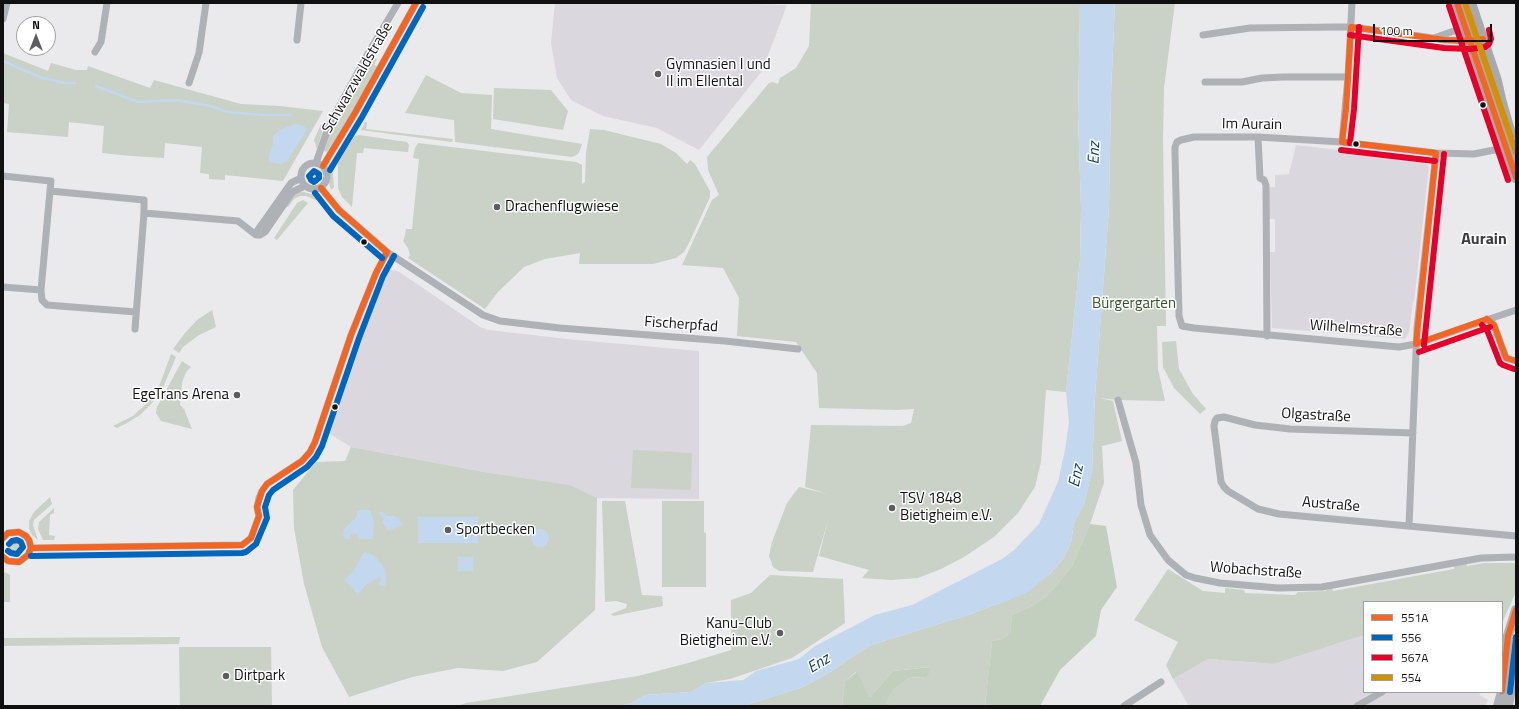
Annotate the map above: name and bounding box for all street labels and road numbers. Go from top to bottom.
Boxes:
street label: Schwarzwaldstraße [319,19,397,137]
street label: Im Aurain [1222,115,1282,135]
street label: Fischerpfad [644,313,718,337]
street label: Wilhelmstraße [1309,317,1403,341]
street label: Olgastraße [1281,405,1351,427]
street label: Austraße [1301,494,1361,516]
street label: Wobachstraße [1209,559,1303,583]

